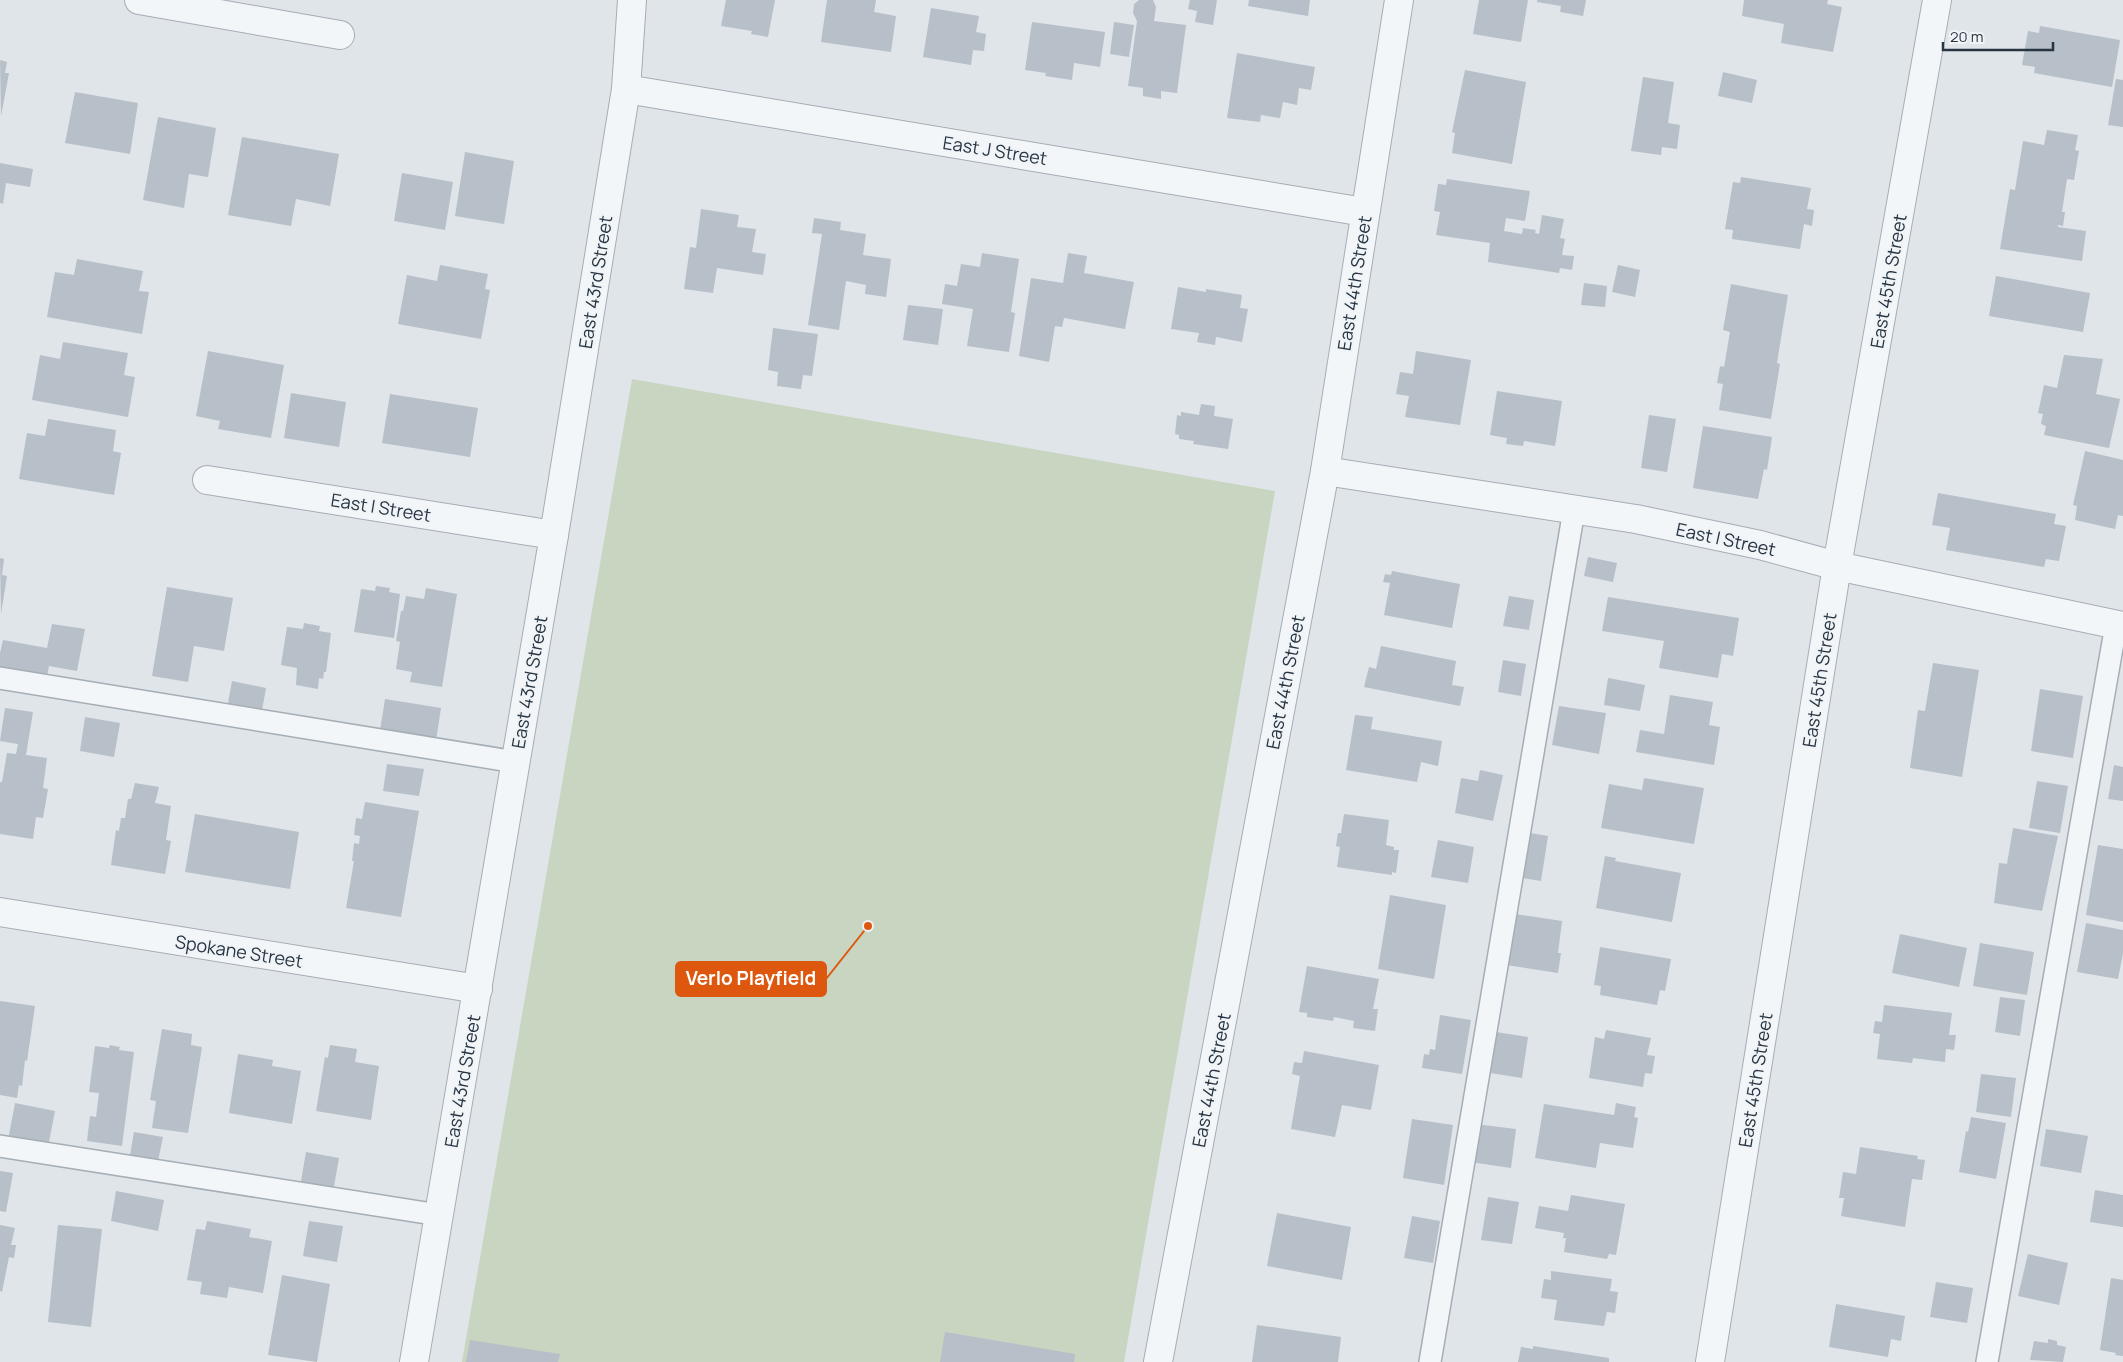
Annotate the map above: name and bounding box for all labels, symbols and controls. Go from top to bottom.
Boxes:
scale bar [1943,20,2053,52]
text: 20 m [1950,26,1983,47]
street label: East J Street [941,130,1049,170]
street label: East 45th Street [1864,212,1912,350]
street label: East 43rd Street [573,214,617,350]
street label: East 44th Street [1331,214,1377,352]
street label: East I Street [329,487,433,527]
street label: East I Street [1674,517,1778,561]
street label: East 45th Street [1797,611,1841,749]
street label: East 44th Street [1260,613,1310,751]
street label: East 43rd Street [506,614,552,750]
street label: Spokane Street [173,929,305,973]
callout: Verlo Playfield [676,962,826,996]
text: Verlo Playfield [686,965,816,991]
street label: East 44th Street [1186,1011,1236,1149]
street label: East 45th Street [1733,1011,1777,1149]
street label: East 43rd Street [439,1013,485,1149]

